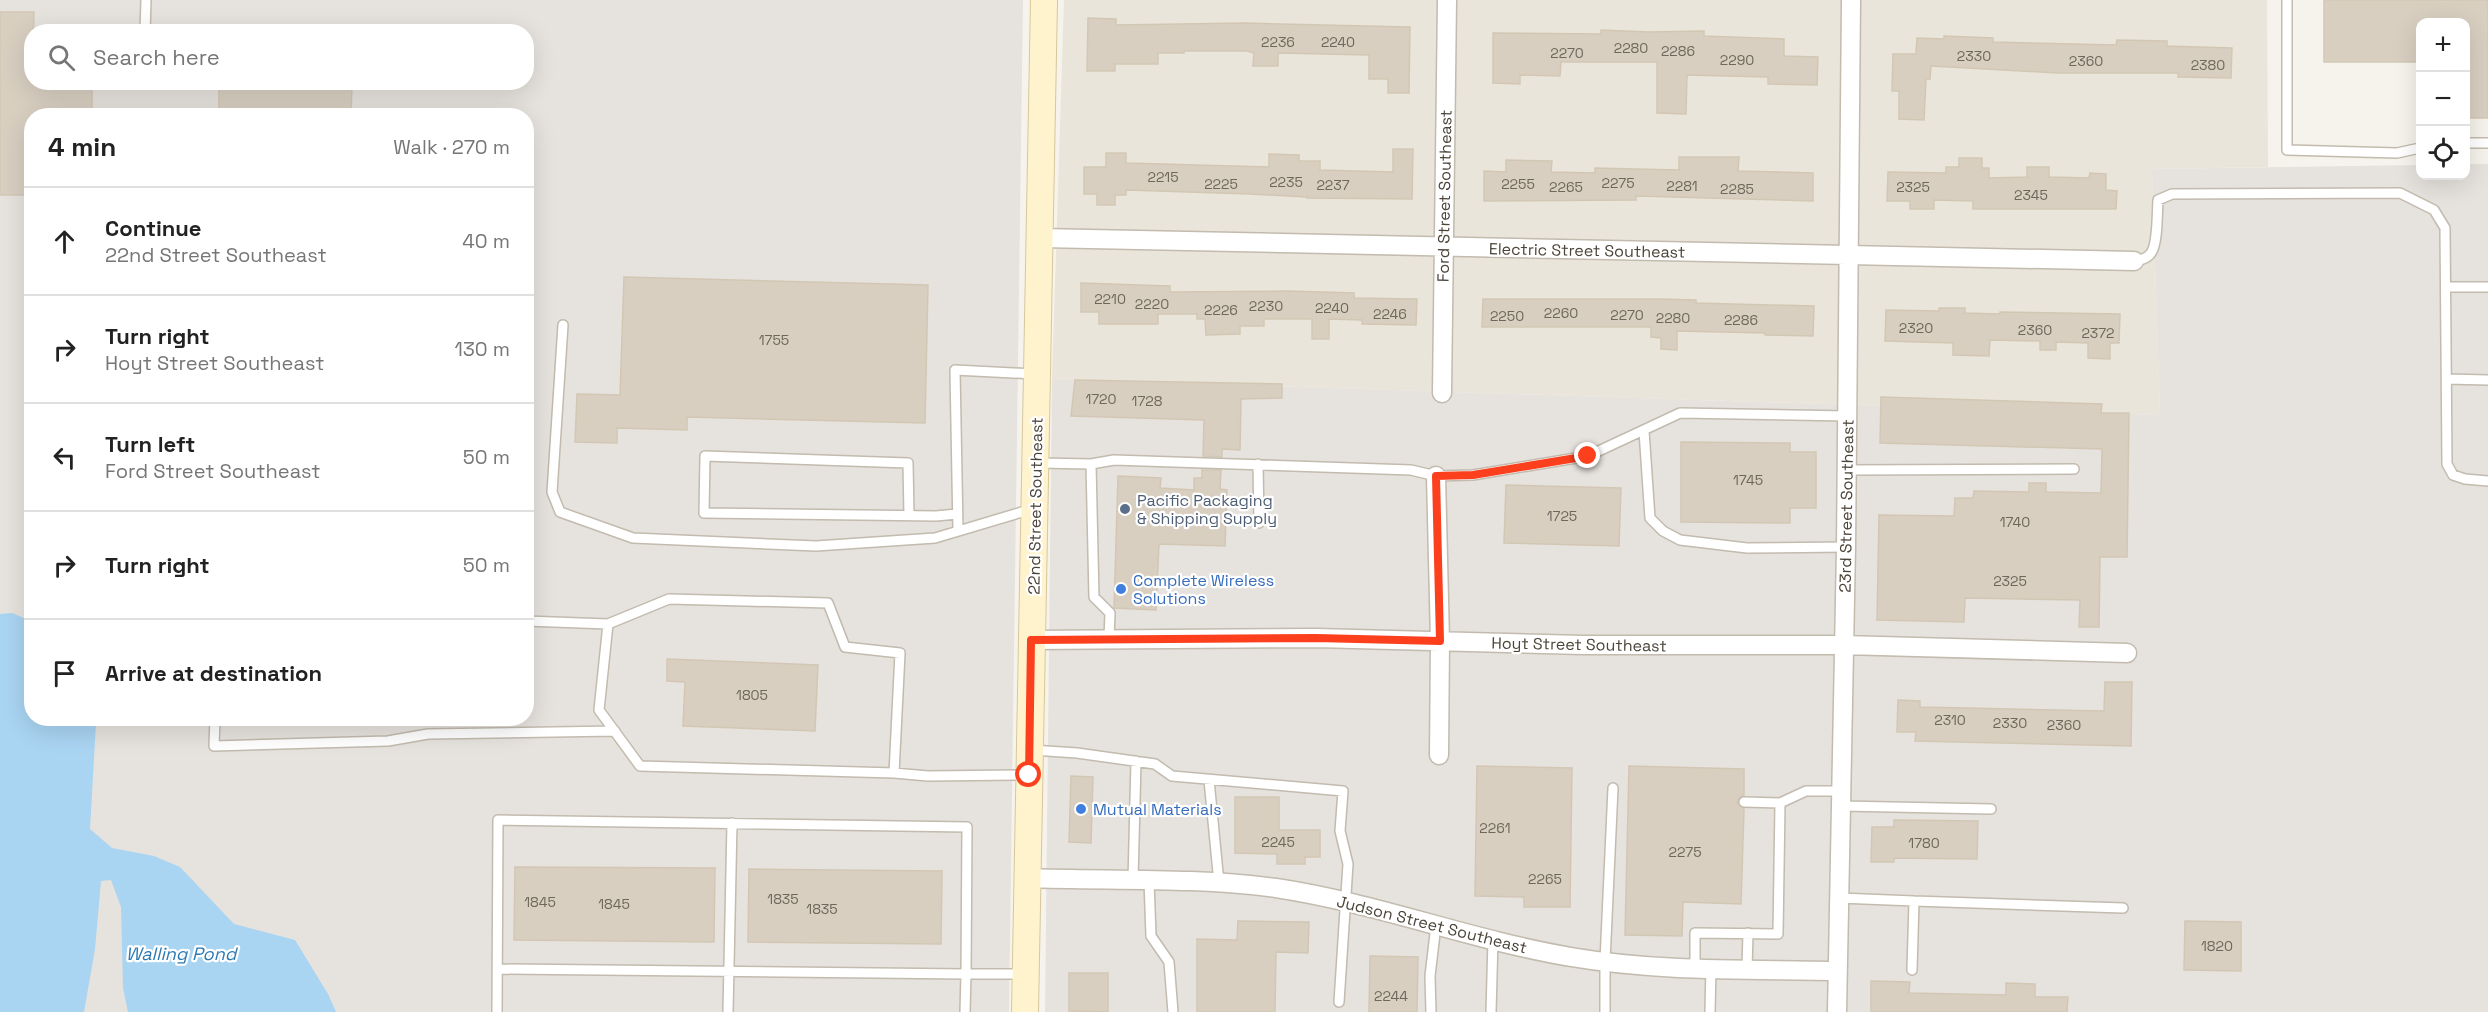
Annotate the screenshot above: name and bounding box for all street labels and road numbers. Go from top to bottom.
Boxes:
street label: Ford Street Southeast [1432,110,1457,282]
street label: Electric Street Southeast [1489,238,1685,263]
street label: 22nd Street Southeast [1023,417,1048,595]
street label: 23rd Street Southeast [1834,419,1859,593]
street label: Hoyt Street Southeast [1491,632,1667,657]
street label: Judson Street Southeast [1335,891,1529,958]

